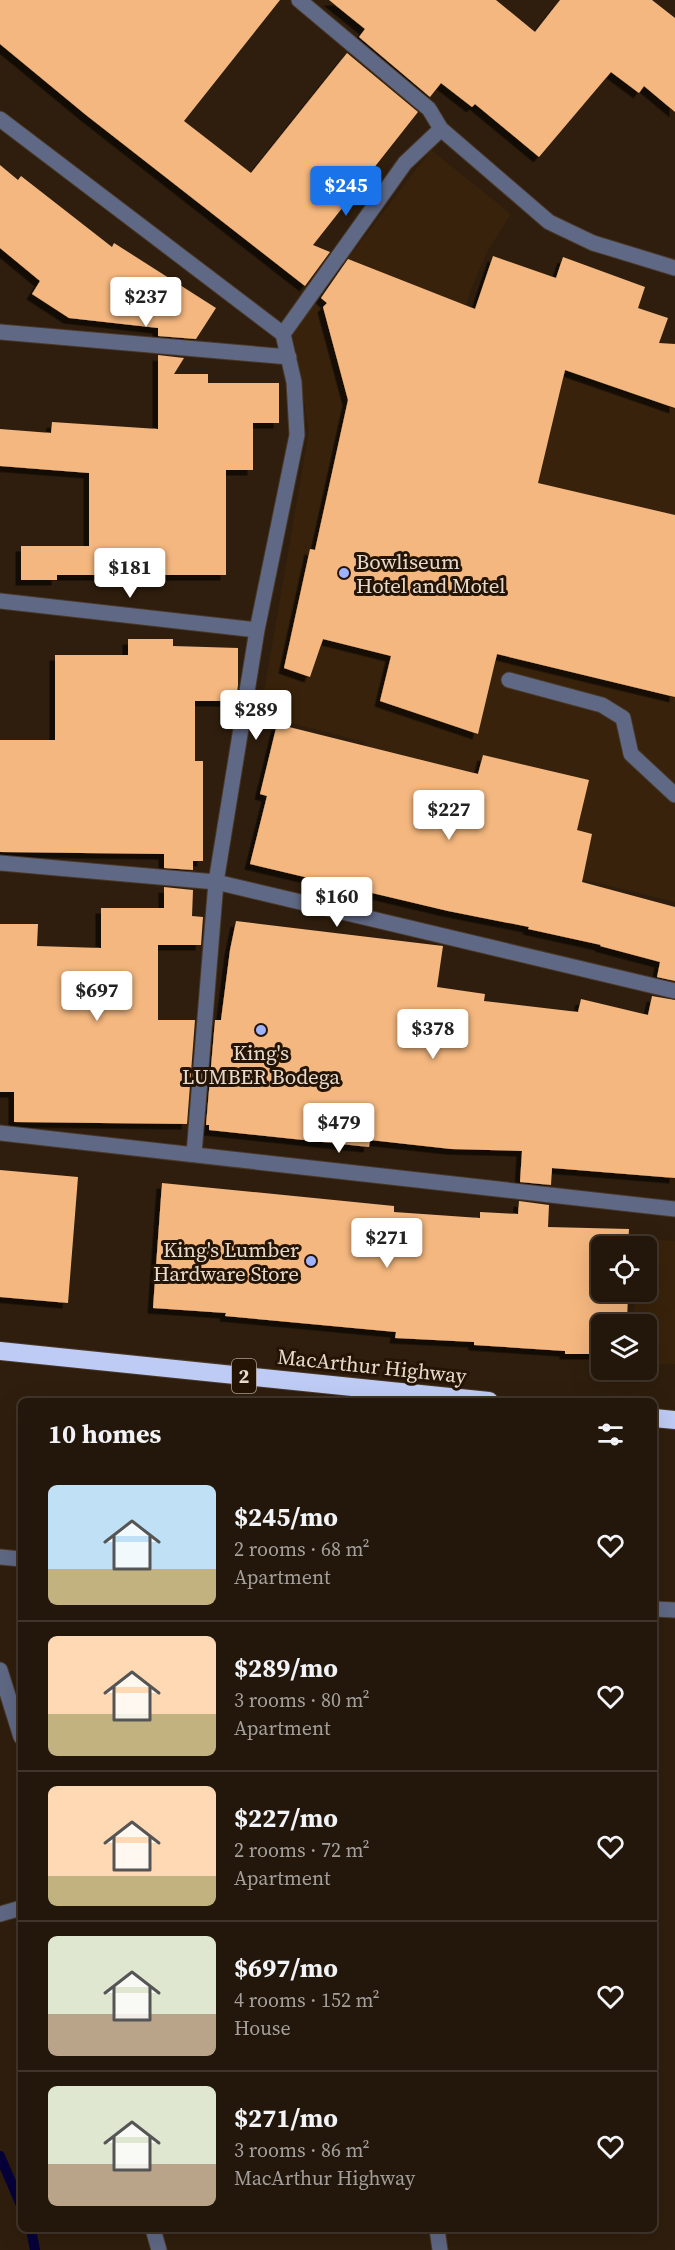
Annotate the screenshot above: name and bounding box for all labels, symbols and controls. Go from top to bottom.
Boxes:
pin: $245 [310,166,382,217]
text: $245 [324,171,368,199]
pin: $237 [110,277,182,328]
text: $237 [124,282,168,310]
place label: Bowliseum Hotel and Motel [356,547,505,600]
pin: $181 [94,548,166,599]
text: $181 [108,553,152,581]
marker: Bowliseum Hotel and Motel [337,566,351,580]
pin: $289 [220,690,292,741]
text: $289 [234,695,278,723]
pin: $227 [413,790,485,841]
text: $227 [427,795,471,823]
pin: $160 [301,877,373,928]
text: $160 [315,882,359,910]
pin: $697 [61,971,133,1022]
text: $697 [75,976,119,1004]
pin: $378 [397,1009,469,1060]
text: $378 [411,1014,455,1042]
marker: King's LUMBER Bodega [254,1023,268,1037]
place label: King's LUMBER Bodega [182,1038,340,1091]
pin: $479 [303,1103,375,1154]
text: $479 [317,1108,361,1136]
pin: $271 [351,1218,423,1269]
text: $271 [365,1223,409,1251]
place label: King's Lumber Hardware Store [153,1235,299,1288]
map controls [591,1236,657,1380]
button: locate [591,1236,657,1302]
marker: King's Lumber Hardware Store [304,1254,318,1268]
button: layers [591,1314,657,1380]
street label: MacArthur Highway [276,1342,468,1390]
road number: 2 [232,1359,256,1393]
text: 10 homes [48,1416,161,1452]
icon: filters [594,1418,627,1451]
text: $245/mo [234,1499,338,1535]
icon: home [96,1509,168,1581]
icon: heart [594,1529,627,1562]
text: 2 rooms · 68 m² [234,1535,370,1563]
text: Apartment [234,1563,331,1591]
text: $289/mo [234,1650,338,1686]
icon: home [96,1660,168,1732]
icon: heart [594,1680,627,1713]
text: 3 rooms · 80 m² [234,1686,370,1714]
text: Apartment [234,1714,331,1742]
text: $227/mo [234,1800,338,1836]
icon: home [96,1810,168,1882]
icon: heart [594,1830,627,1863]
text: 2 rooms · 72 m² [234,1836,370,1864]
text: Apartment [234,1864,331,1892]
text: $697/mo [234,1950,338,1986]
icon: home [96,1960,168,2032]
icon: heart [594,1980,627,2013]
text: 4 rooms · 152 m² [234,1986,380,2014]
text: House [234,2014,291,2042]
text: $271/mo [234,2100,338,2136]
icon: home [96,2110,168,2182]
icon: heart [594,2130,627,2163]
text: 3 rooms · 86 m² [234,2136,370,2164]
text: MacArthur Highway [234,2164,415,2192]

